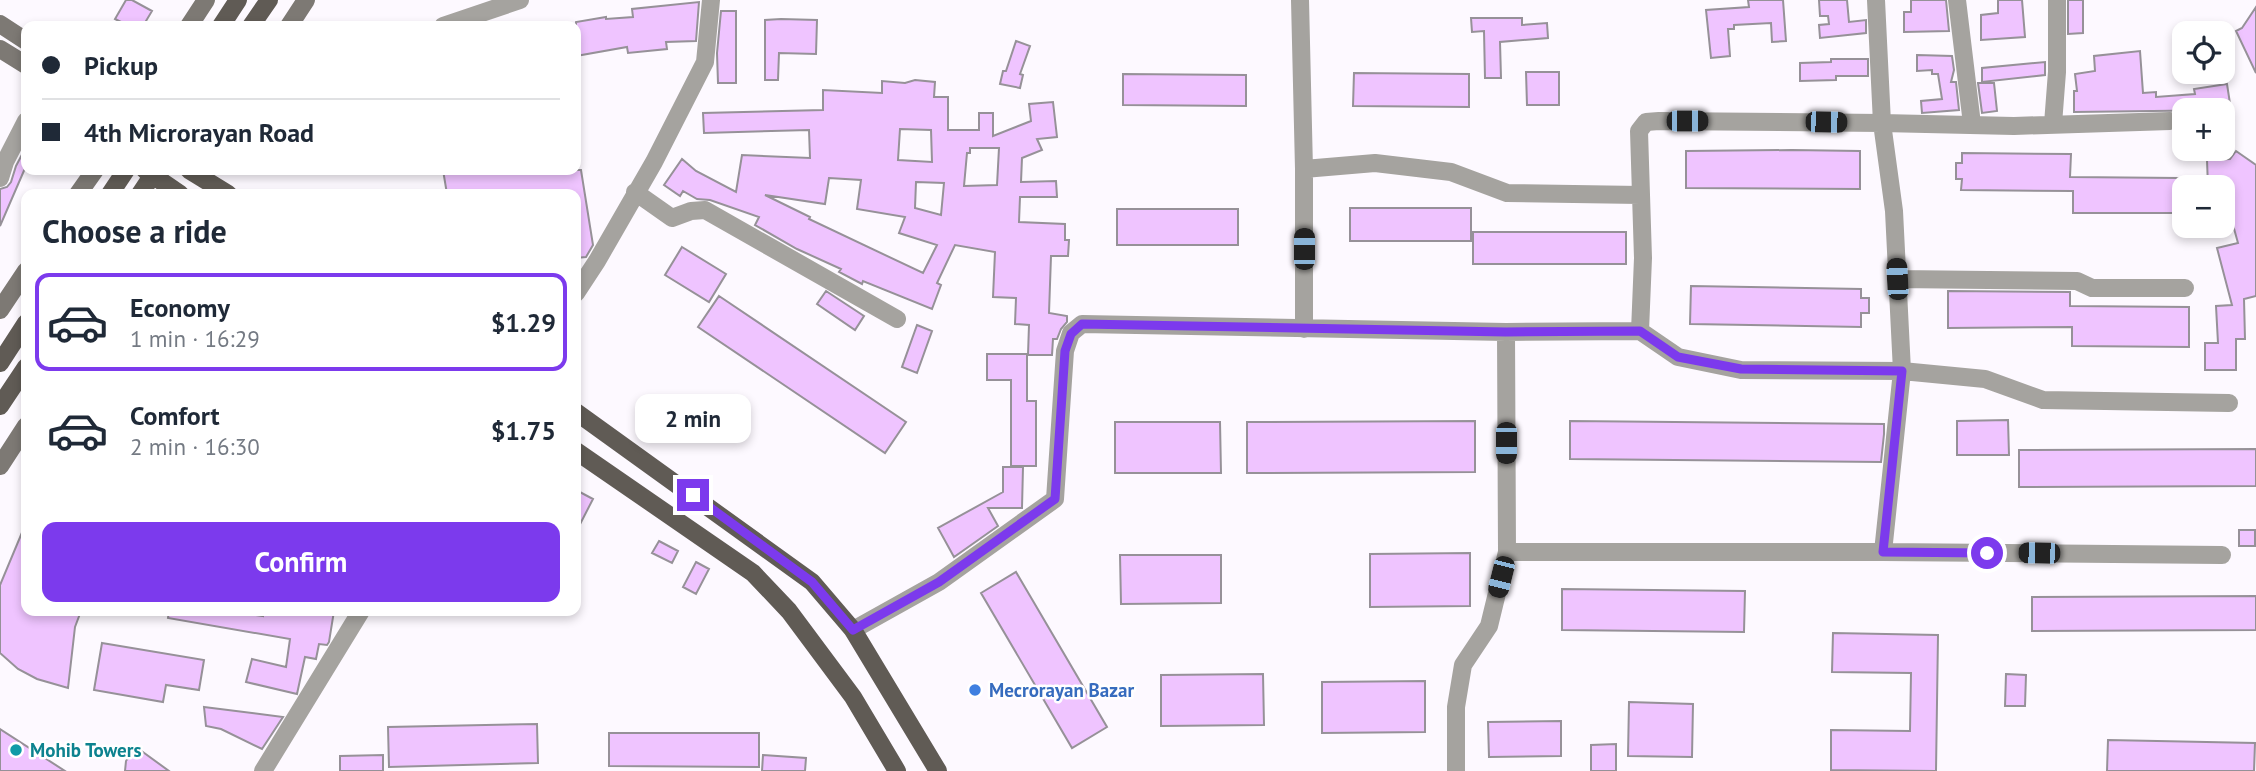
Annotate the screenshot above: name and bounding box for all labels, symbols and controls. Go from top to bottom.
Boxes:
map controls [2172,21,2235,238]
button: locate [2172,21,2235,84]
text: Pickup [84,49,158,82]
button: + [2172,98,2235,161]
car [1667,111,1709,132]
car [1805,111,1848,133]
text: 4th Microrayan Road [84,116,314,149]
button: − [2172,175,2235,238]
text: Choose a ride [42,210,227,252]
car [1294,228,1315,270]
car [1886,257,1909,301]
icon: car [46,291,109,354]
text: Economy [130,291,230,324]
text: $1.29 [491,306,556,339]
text: 1 min · 16:29 [130,324,260,353]
callout: 2 min [635,393,751,442]
icon: car [46,399,109,462]
text: Comfort [130,399,220,432]
text: 2 min [665,404,721,433]
text: $1.75 [491,414,556,447]
car [1496,422,1517,464]
text: 2 min · 16:30 [130,432,260,461]
route end [677,479,709,511]
button: Confirm [42,522,560,602]
route start [1971,537,2003,569]
car [2018,542,2061,564]
car [1486,554,1517,600]
place label: Mecrorayan Bazar [989,678,1134,702]
marker: Mecrorayan Bazar [967,682,983,698]
place label: Mohib Towers [30,738,141,762]
marker: Mohib Towers [8,742,24,758]

